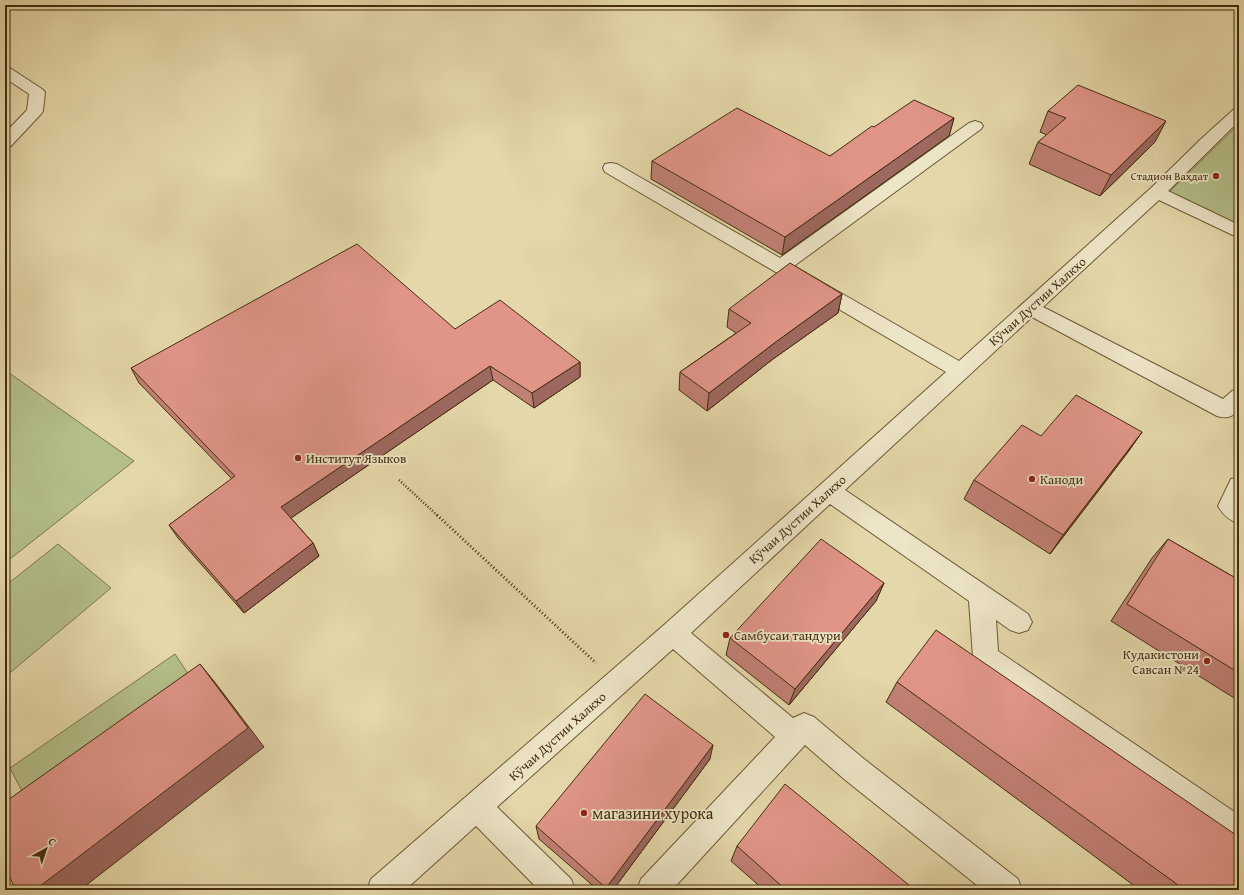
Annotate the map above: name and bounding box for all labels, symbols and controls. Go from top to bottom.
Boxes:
place label: Стадион Ваҳдат [1131,168,1209,184]
marker: Стадион Ваҳдат [1211,171,1221,181]
street label: Кӯчаи Дустии Халкхо [984,252,1090,350]
place label: Институт Языков [306,449,406,468]
marker: Институт Языков [293,453,303,463]
street label: Кӯчаи Дустии Халкхо [744,470,850,568]
place label: Каноди [1040,470,1083,489]
marker: Каноди [1027,474,1037,484]
place label: Самбусаи тандури [734,626,841,645]
marker: Самбусаи тандури [721,630,731,640]
place label: Кудакистони Савсан №24 [1123,645,1199,679]
marker: Кудакистони Савсан №24 [1202,656,1212,666]
street label: Кӯчаи Дустии Халкхо [504,687,610,785]
place label: магазини хурока [592,801,714,825]
marker: магазини хурока [579,808,589,818]
north arrow [26,829,66,869]
text: С [45,833,60,849]

